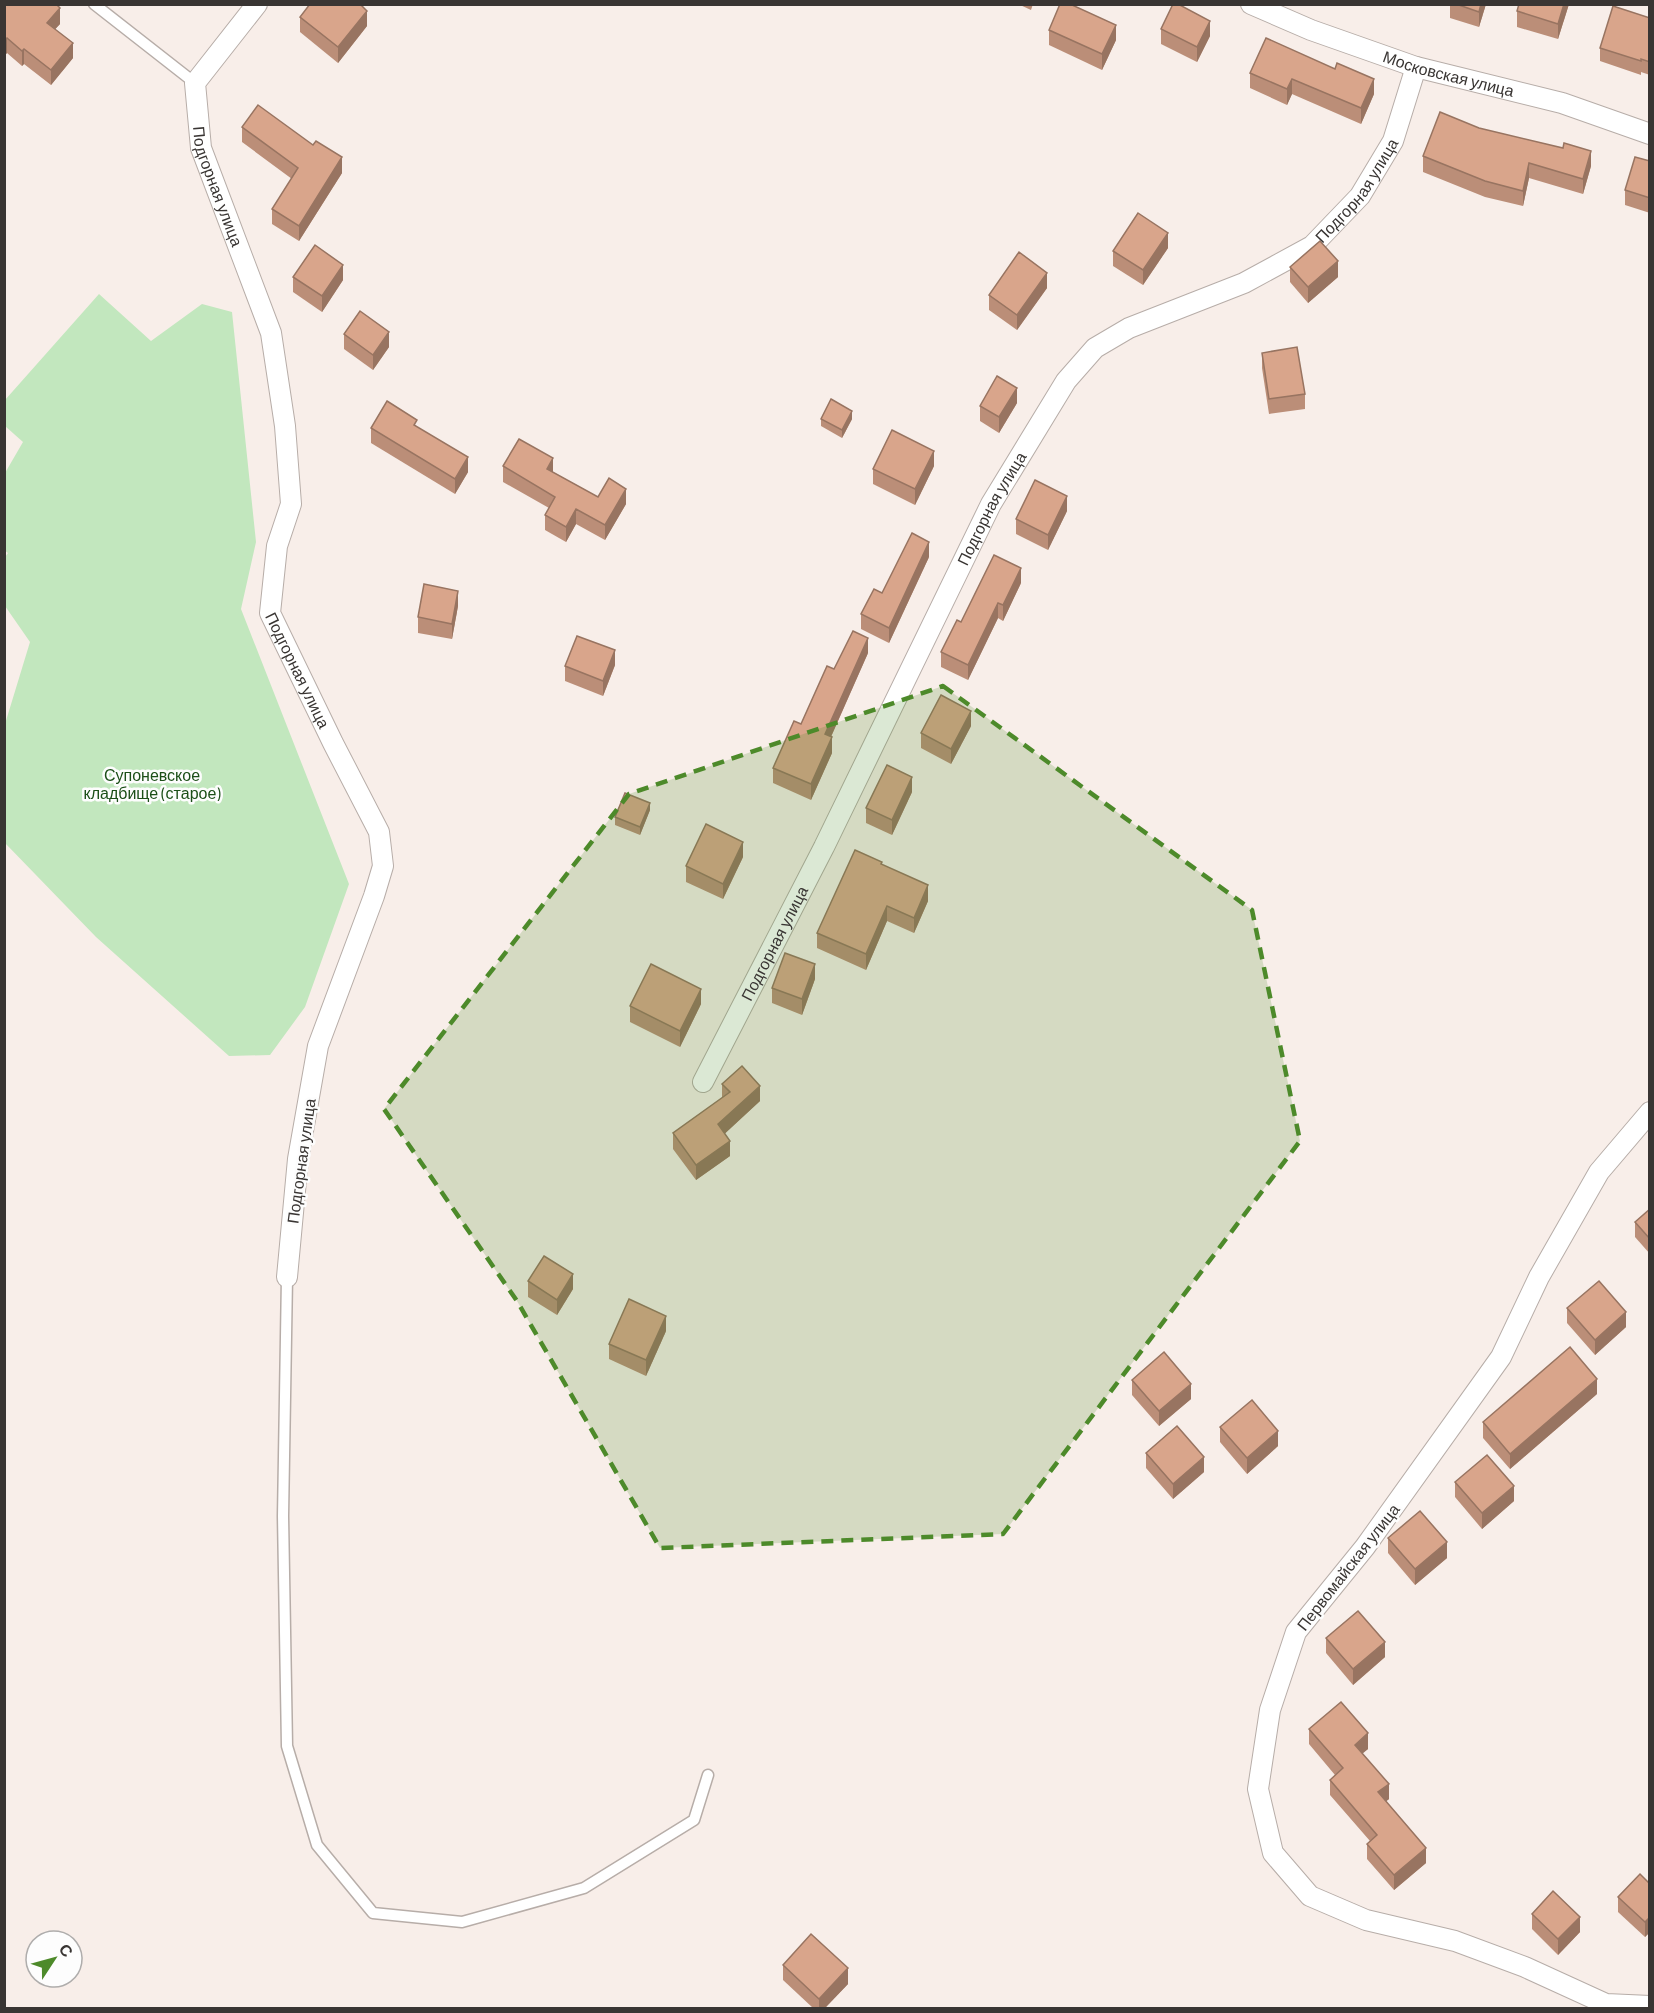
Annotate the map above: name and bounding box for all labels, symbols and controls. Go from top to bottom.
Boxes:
street label: Московская улица [1381,46,1516,100]
street label: Подгорная улица [190,125,247,249]
street label: Подгорная улица [1311,134,1402,246]
street label: Подгорная улица [953,448,1030,568]
street label: Подгорная улица [262,609,334,731]
park label: Супоневское кладбище (старое) [83,765,221,802]
street label: Подгорная улица [737,882,811,1004]
street label: Подгорная улица [282,1097,319,1225]
street label: Первомайская улица [1292,1500,1403,1634]
north arrow [24,1929,84,1989]
text: С [55,1940,78,1961]

